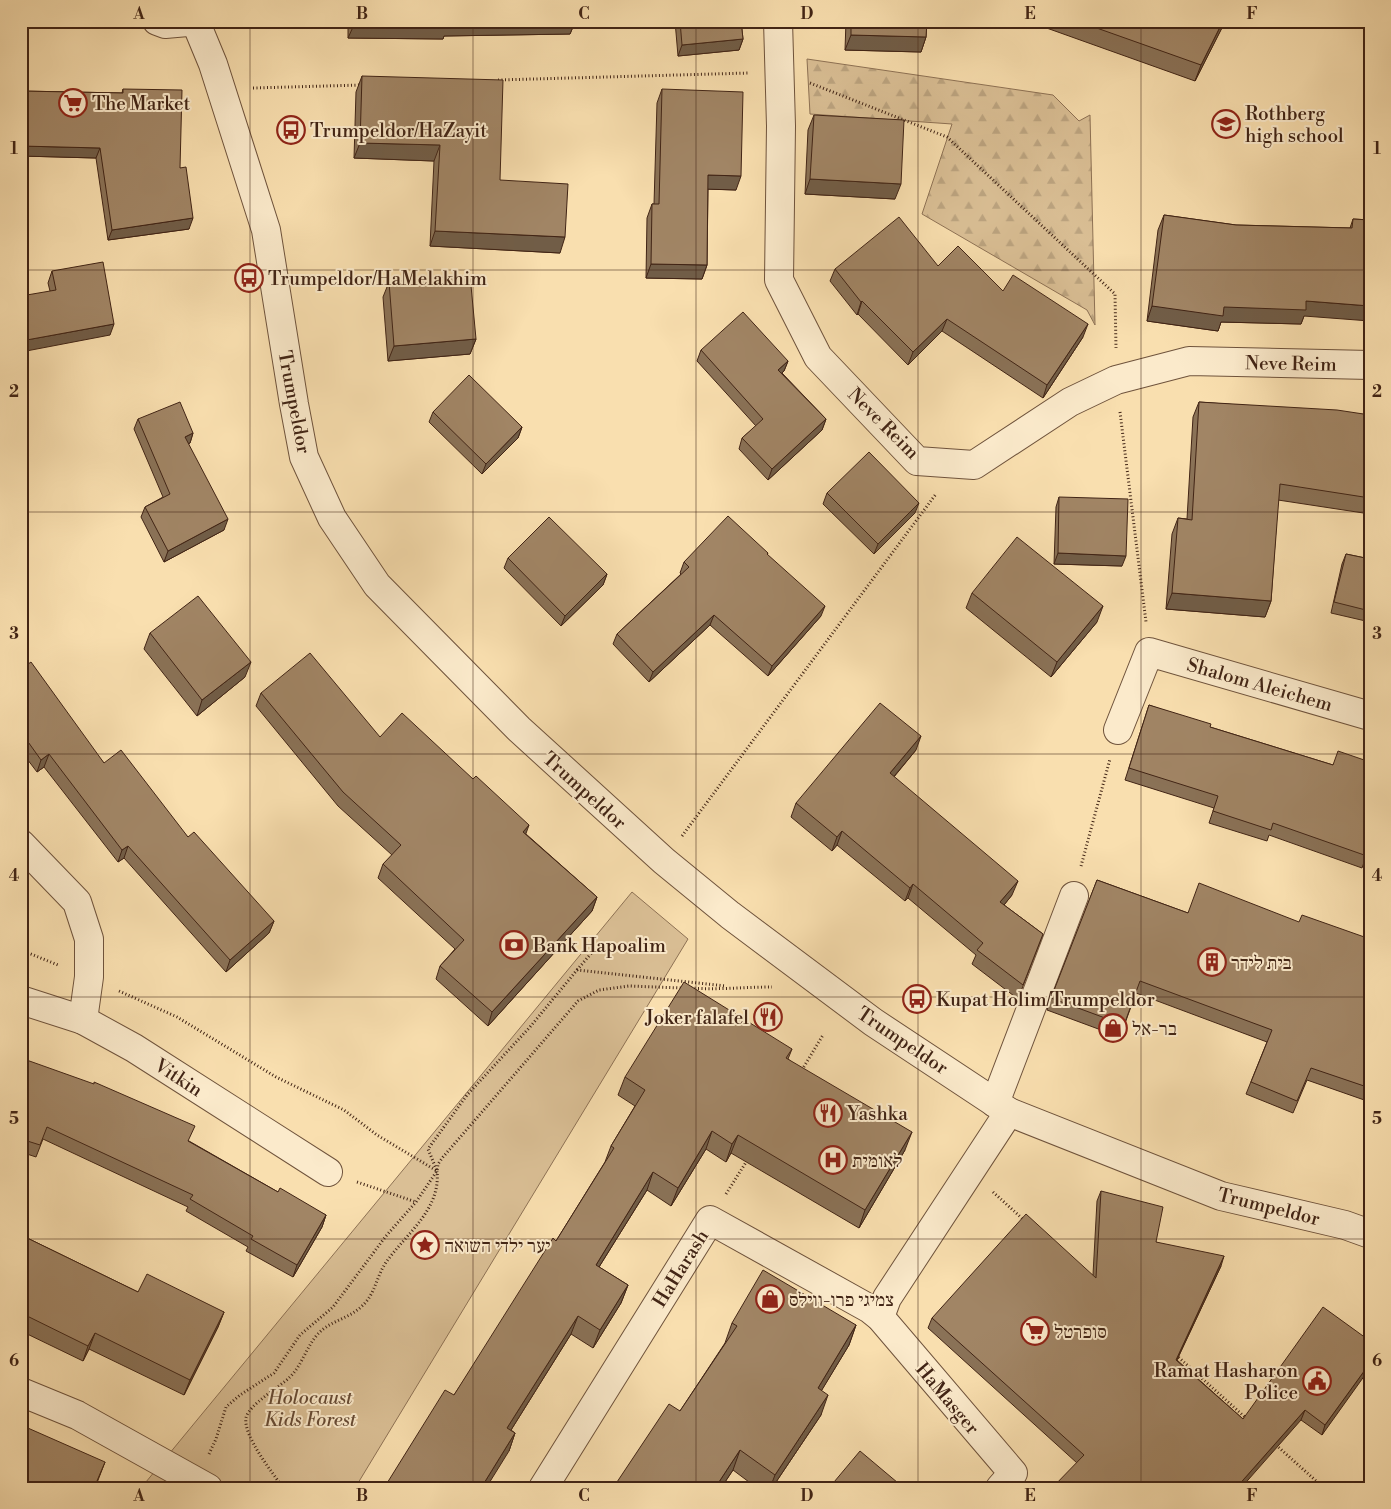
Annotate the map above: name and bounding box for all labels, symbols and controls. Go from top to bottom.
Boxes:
text: A [132,4,145,24]
text: B [356,4,368,24]
text: C [578,4,590,24]
text: D [801,4,814,24]
text: E [1024,4,1036,24]
text: F [1246,4,1258,24]
supermarket icon: The Market [58,88,88,118]
place label: The Market [92,92,191,116]
place label: Rothberg high school [1245,102,1344,148]
school or university icon: Rothberg high school [1211,109,1241,139]
bus stop icon: Trumpeldor/HaZayit [276,115,306,145]
place label: Trumpeldor/HaZayit [310,119,487,143]
text: 1 [10,139,18,159]
text: 1 [1373,139,1381,159]
bus stop icon: Trumpeldor/HaMelakhim [234,263,264,293]
place label: Trumpeldor/HaMelakhim [268,267,487,291]
street label: Trumpeldor [272,349,316,456]
street label: Neve Reim [1245,351,1337,377]
text: 2 [9,382,19,402]
text: 2 [1372,382,1382,402]
street label: Neve Reim [842,383,924,465]
text: 3 [9,624,19,644]
text: 3 [1372,624,1382,644]
street label: Shalom Aleichem [1184,653,1336,717]
street label: Trumpeldor [537,747,631,835]
text: 4 [9,866,20,886]
text: 4 [1372,866,1383,886]
bank icon: Bank Hapoalim [499,930,529,960]
place label: Bank Hapoalim [532,934,666,958]
building icon: בית לידר [1197,947,1227,977]
place label: בית לידר [1231,951,1292,975]
bus stop icon: Kupat Holim/Trumpeldor [902,984,932,1014]
place label: Kupat Holim/Trumpeldor [936,988,1155,1012]
restaurant icon: Joker falafel [753,1002,783,1032]
street label: Trumpeldor [852,1002,953,1080]
place label: Joker falafel [644,1006,749,1030]
shop icon: בר-אל [1098,1013,1128,1043]
place label: בר-אל [1132,1017,1177,1041]
street label: Vitkin [149,1053,207,1102]
restaurant icon: Yashka [813,1098,843,1128]
place label: Yashka [846,1102,908,1126]
text: 5 [9,1109,19,1129]
text: 5 [1372,1109,1382,1129]
hospital icon: לאומית [818,1145,848,1175]
place label: לאומית [852,1149,903,1173]
street label: Trumpeldor [1215,1183,1322,1231]
street label: HaHarash [648,1225,714,1312]
place icon: יער ילדי השואה [410,1230,440,1260]
place label: יער ילדי השואה [444,1234,550,1258]
shop icon: צמיגי פרו-ווילס [755,1284,785,1314]
place label: צמיגי פרו-ווילס [789,1288,894,1312]
supermarket icon: סופרטל [1020,1316,1050,1346]
place label: סופרטל [1054,1320,1107,1344]
text: 6 [9,1351,19,1371]
text: 6 [1372,1351,1382,1371]
street label: HaMasger [910,1358,984,1440]
place label: Ramat Hasharon Police [1154,1359,1298,1405]
public building icon: Ramat Hasharon Police [1302,1366,1332,1396]
park label: Holocaust Kids Forest [264,1386,357,1432]
text: A [132,1486,145,1506]
text: B [356,1486,368,1506]
text: C [578,1486,590,1506]
text: D [801,1486,814,1506]
text: E [1024,1486,1036,1506]
text: F [1246,1486,1258,1506]

